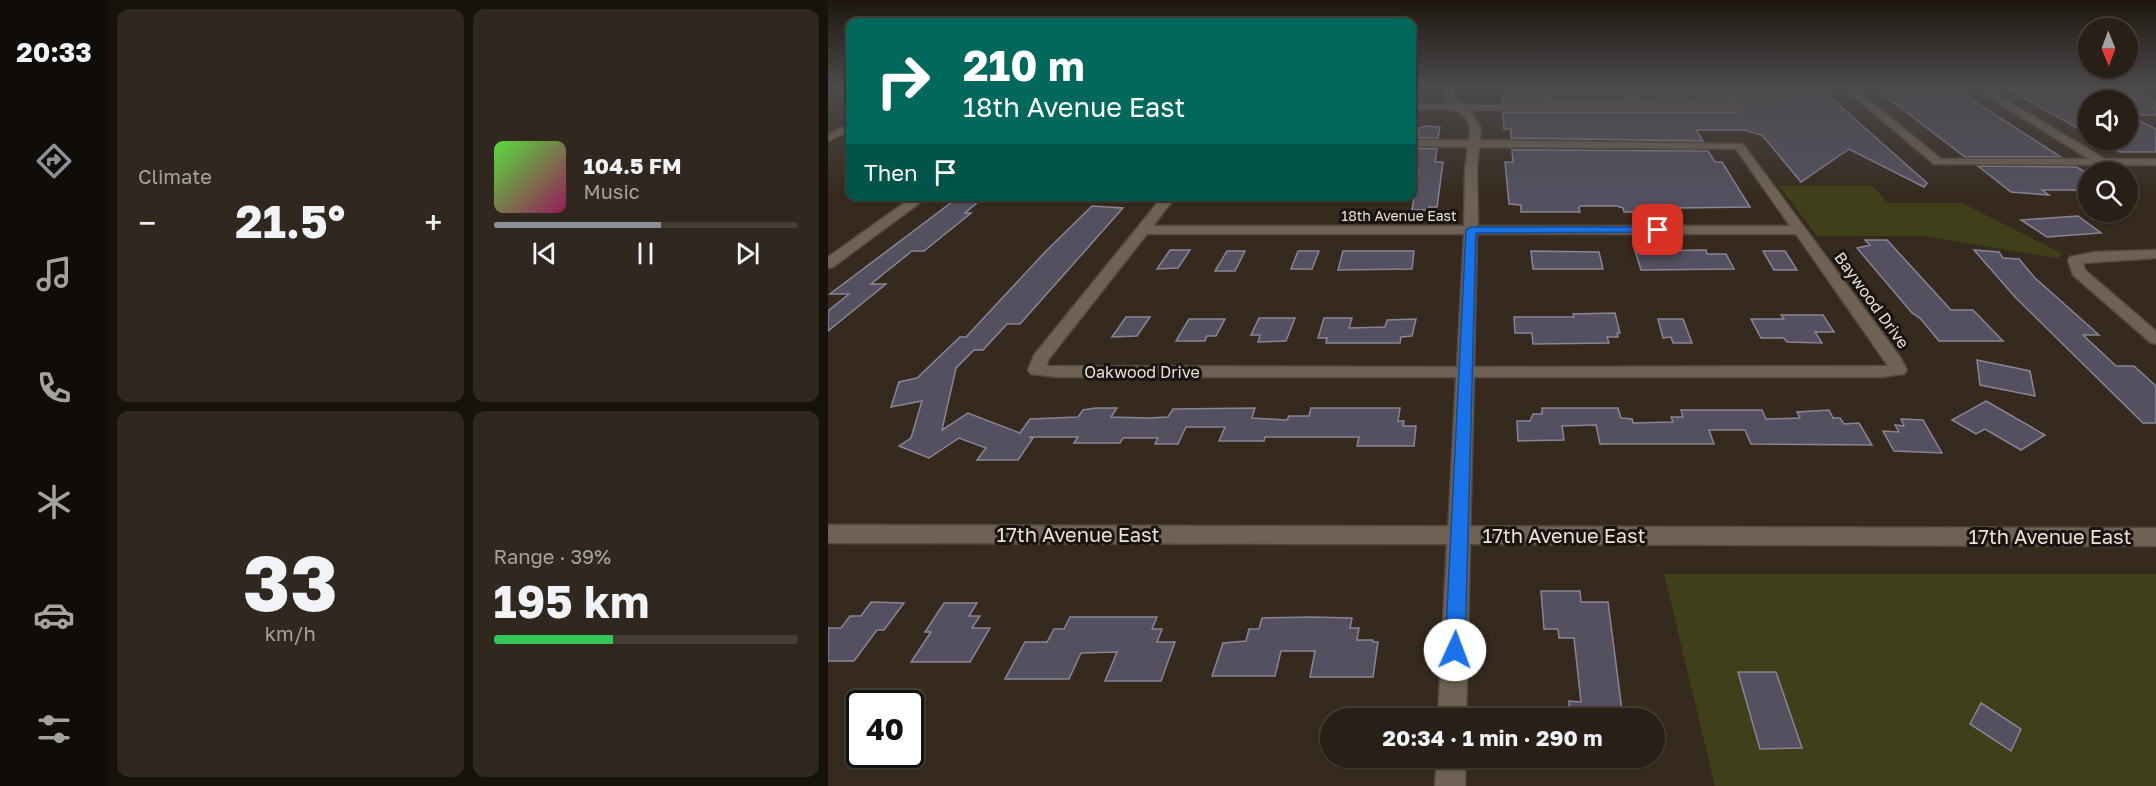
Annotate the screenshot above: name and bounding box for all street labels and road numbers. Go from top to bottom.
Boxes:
street label: 18th Avenue East [1341,207,1457,224]
street label: Baywood Drive [1830,248,1914,352]
street label: Oakwood Drive [1084,362,1200,382]
street label: 17th Avenue East [996,522,1160,546]
street label: 17th Avenue East [1482,523,1646,547]
street label: 17th Avenue East [1968,524,2132,548]

